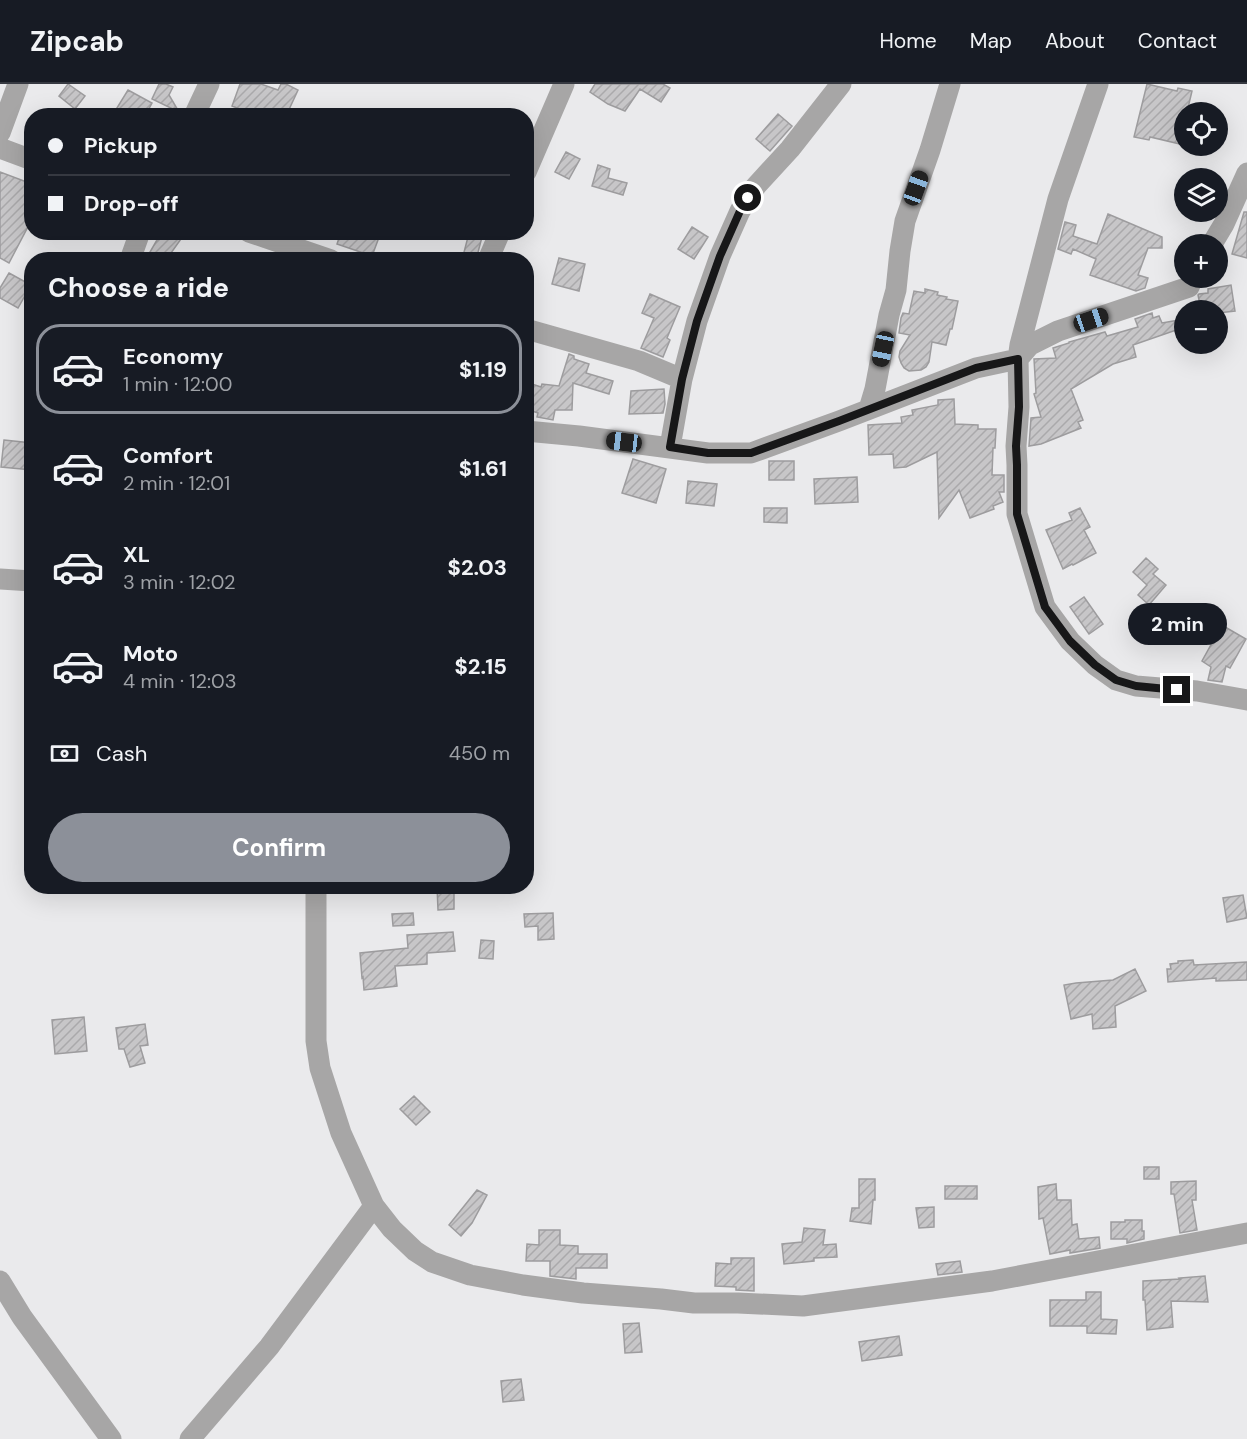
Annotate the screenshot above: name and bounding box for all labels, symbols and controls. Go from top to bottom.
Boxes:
text: Zipcab [30,23,124,60]
text: Home [879,27,937,55]
text: Map [970,27,1012,55]
text: About [1045,27,1105,55]
text: Contact [1138,27,1217,55]
map controls [1174,102,1228,354]
button: locate [1174,102,1228,156]
text: Pickup [84,131,158,160]
car [901,168,931,208]
button: layers [1174,168,1228,222]
route start [734,184,761,211]
text: Drop-off [84,189,179,218]
button: + [1174,234,1228,288]
text: Choose a ride [48,270,229,305]
button: − [1174,300,1228,354]
car [1071,306,1111,334]
car [870,330,896,368]
icon: car [51,342,105,396]
text: Economy [123,342,223,371]
text: $1.19 [459,355,507,384]
text: 1 min · 12:00 [123,371,232,397]
car [605,431,643,453]
icon: car [51,441,105,495]
text: Comfort [123,441,213,470]
text: $1.61 [459,454,507,483]
text: 2 min · 12:01 [123,470,230,496]
icon: car [51,540,105,594]
text: XL [123,540,150,569]
text: $2.03 [448,553,507,582]
text: 3 min · 12:02 [123,569,236,595]
callout: 2 min [1128,603,1226,645]
text: 2 min [1151,611,1204,637]
icon: car [51,639,105,693]
text: Moto [123,639,178,668]
text: $2.15 [455,652,507,681]
text: 4 min · 12:03 [123,668,236,694]
route end [1163,676,1190,703]
icon: cash [48,737,81,770]
text: Cash [96,739,147,768]
text: 450 m [449,740,510,766]
button: Confirm [48,813,510,882]

